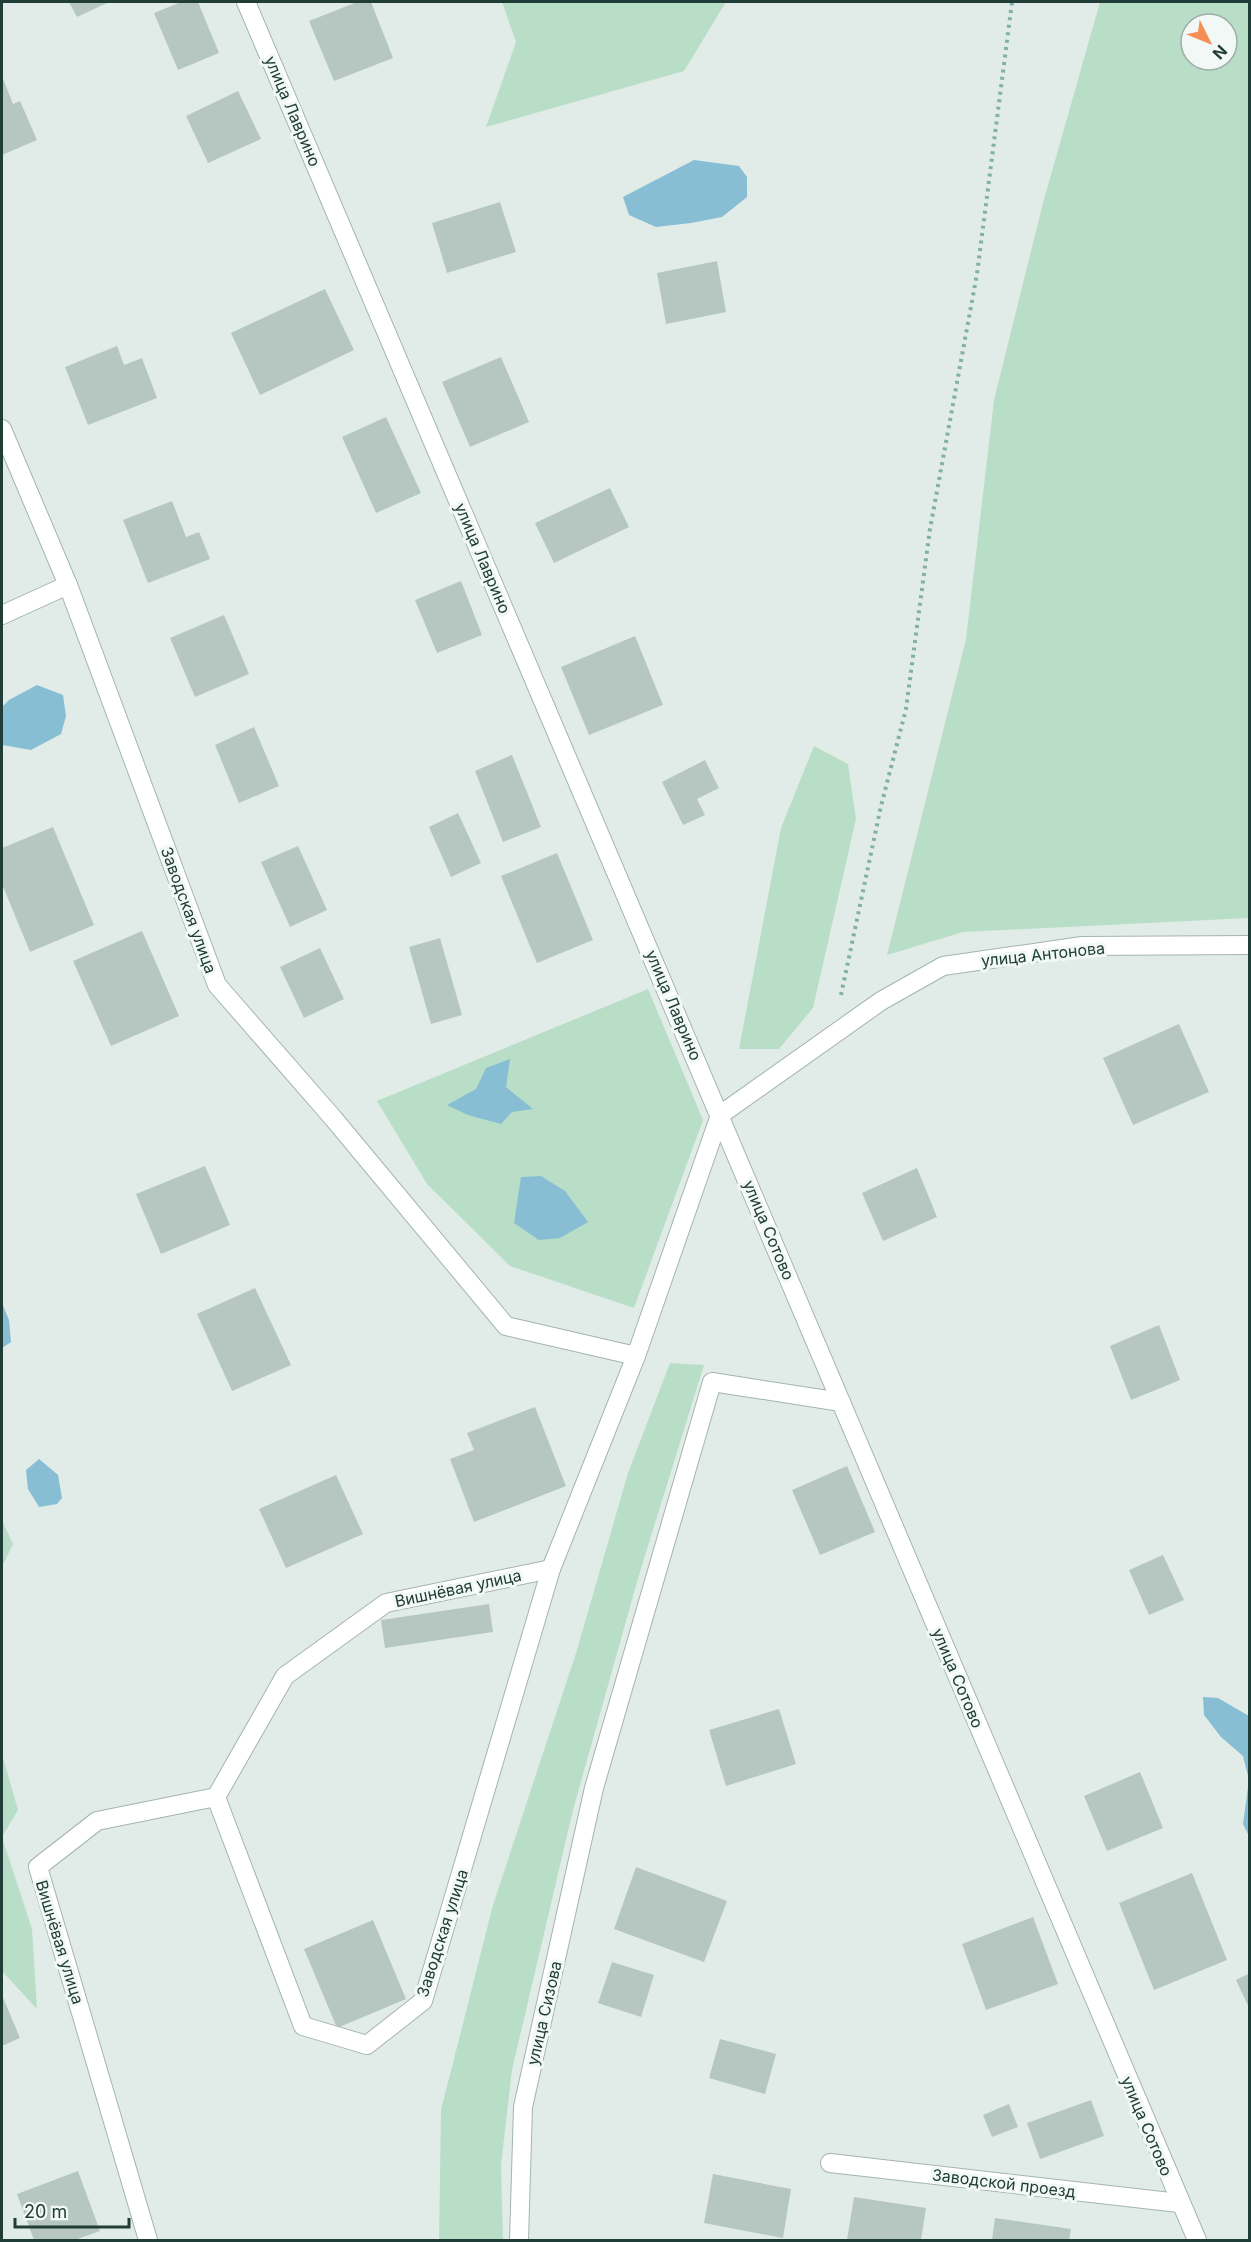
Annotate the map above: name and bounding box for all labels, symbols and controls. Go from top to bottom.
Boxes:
north arrow [1179,12,1239,72]
text: N [1208,41,1231,64]
street label: улица Лаврино [261,53,325,169]
street label: улица Лаврино [451,500,515,616]
street label: Заводская улица [157,844,221,976]
street label: улица Антонова [980,938,1106,970]
street label: улица Лаврино [642,947,706,1063]
street label: улица Сотово [739,1177,799,1283]
street label: Вишнёвая улица [393,1565,523,1611]
street label: улица Сотово [928,1625,988,1731]
street label: Заводская улица [412,1867,472,1999]
street label: Вишнёвая улица [32,1878,88,2006]
street label: улица Сизова [522,1959,566,2067]
street label: улица Сотово [1117,2073,1177,2179]
street label: Заводской проезд [931,2164,1077,2202]
scale bar [15,2191,129,2229]
text: 20 m [24,2201,67,2222]

